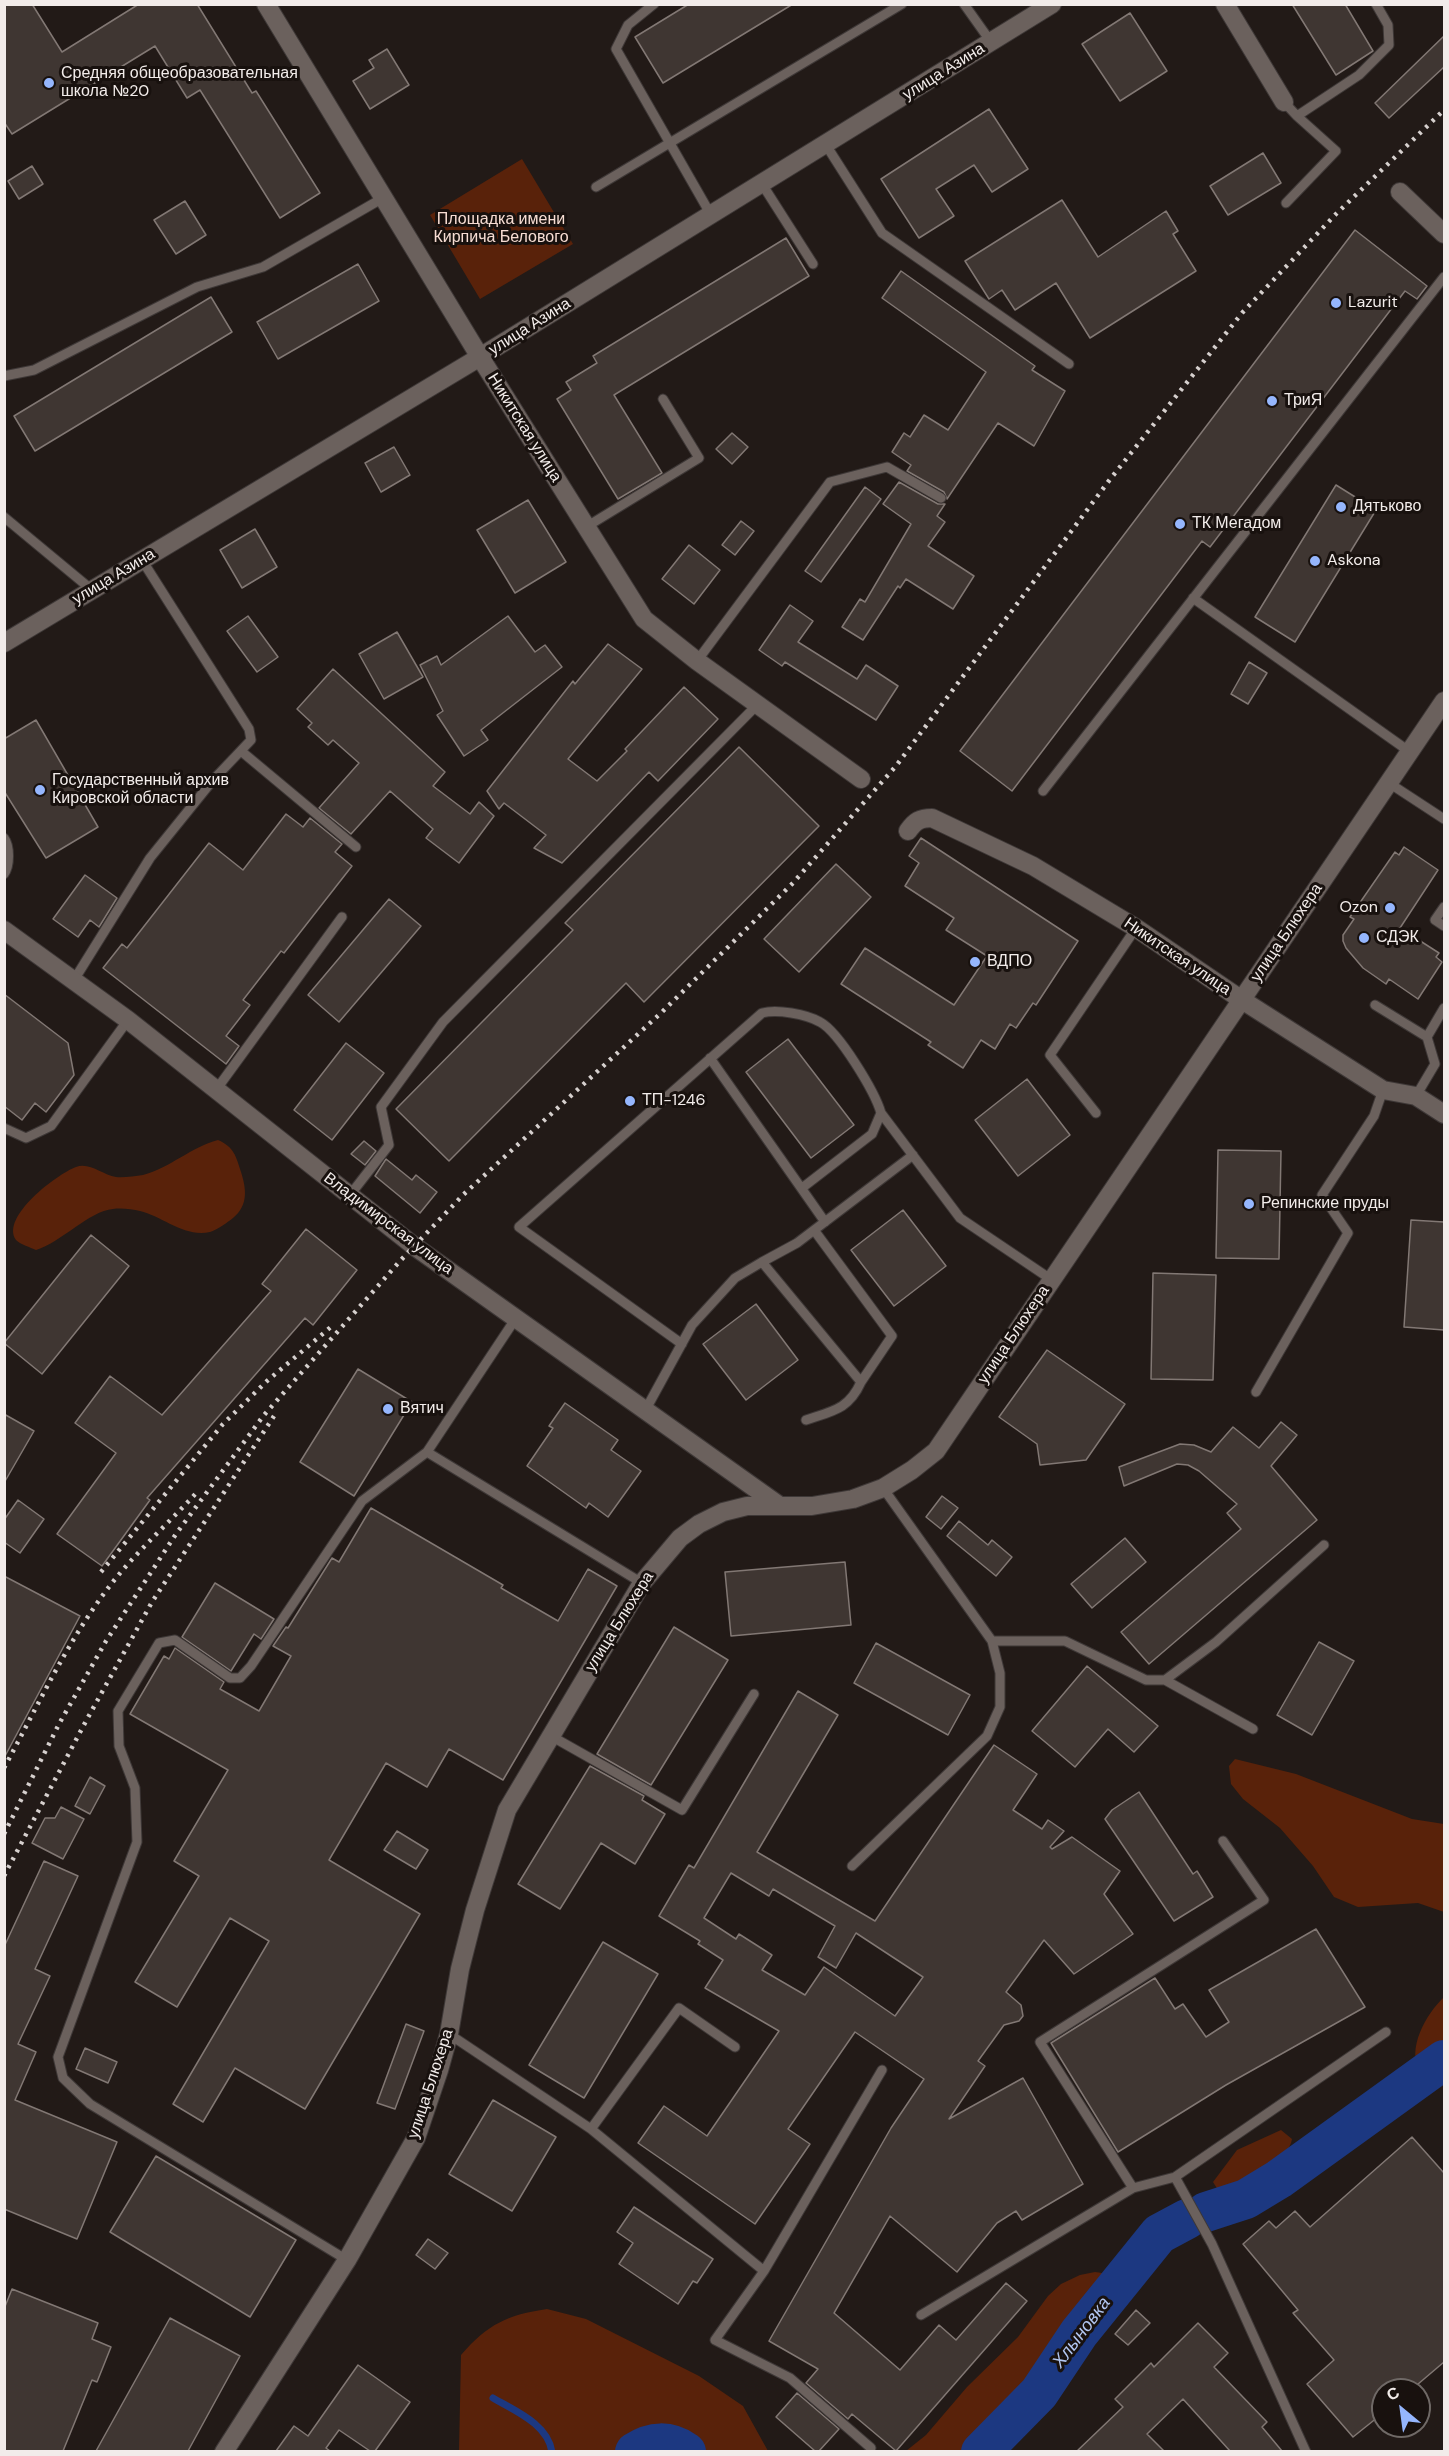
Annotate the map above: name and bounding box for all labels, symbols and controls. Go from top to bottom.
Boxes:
street label: улица Азина [900,39,988,105]
place label: Средняя общеобразовательная школа №20 [61,64,298,102]
marker: Средняя общеобразовательная школа №20 [42,76,56,90]
park label: Площадка имени Кирпича Белового [433,210,569,248]
place label: Lazurit [1348,293,1398,313]
street label: улица Азина [486,294,574,360]
marker: Lazurit [1329,296,1343,310]
street label: Никитская улица [483,370,565,486]
place label: ТриЯ [1284,391,1322,411]
marker: ТриЯ [1265,394,1279,408]
place label: Дятьково [1353,497,1421,517]
marker: Дятьково [1334,500,1348,514]
place label: ТК Мегадом [1192,514,1281,534]
marker: ТК Мегадом [1173,517,1187,531]
street label: улица Азина [69,545,159,609]
place label: Askona [1327,551,1381,571]
marker: Askona [1308,554,1322,568]
place label: Государственный архив Кировской области [52,771,229,809]
marker: Государственный архив Кировской области [33,783,47,797]
street label: улица Блюхера [1247,880,1327,986]
place label: Ozon [1340,898,1378,918]
marker: Ozon [1383,901,1397,915]
street label: Никитская улица [1120,914,1234,1000]
place label: СДЭК [1376,928,1419,948]
marker: СДЭК [1357,931,1371,945]
place label: ВДПО [987,952,1032,972]
marker: ВДПО [968,955,982,969]
place label: ТП-1246 [642,1091,706,1111]
marker: ТП-1246 [623,1094,637,1108]
street label: Владимирская улица [319,1169,457,1279]
place label: Репинские пруды [1261,1194,1389,1214]
marker: Репинские пруды [1242,1197,1256,1211]
street label: улица Блюхера [974,1282,1054,1388]
place label: Вятич [400,1399,444,1419]
marker: Вятич [381,1402,395,1416]
street label: улица Блюхера [582,1568,658,1676]
street label: улица Блюхера [404,2027,458,2141]
water label: Хлыновка [1048,2293,1116,2373]
north arrow [1371,2378,1431,2438]
text: С [1383,2382,1403,2406]

